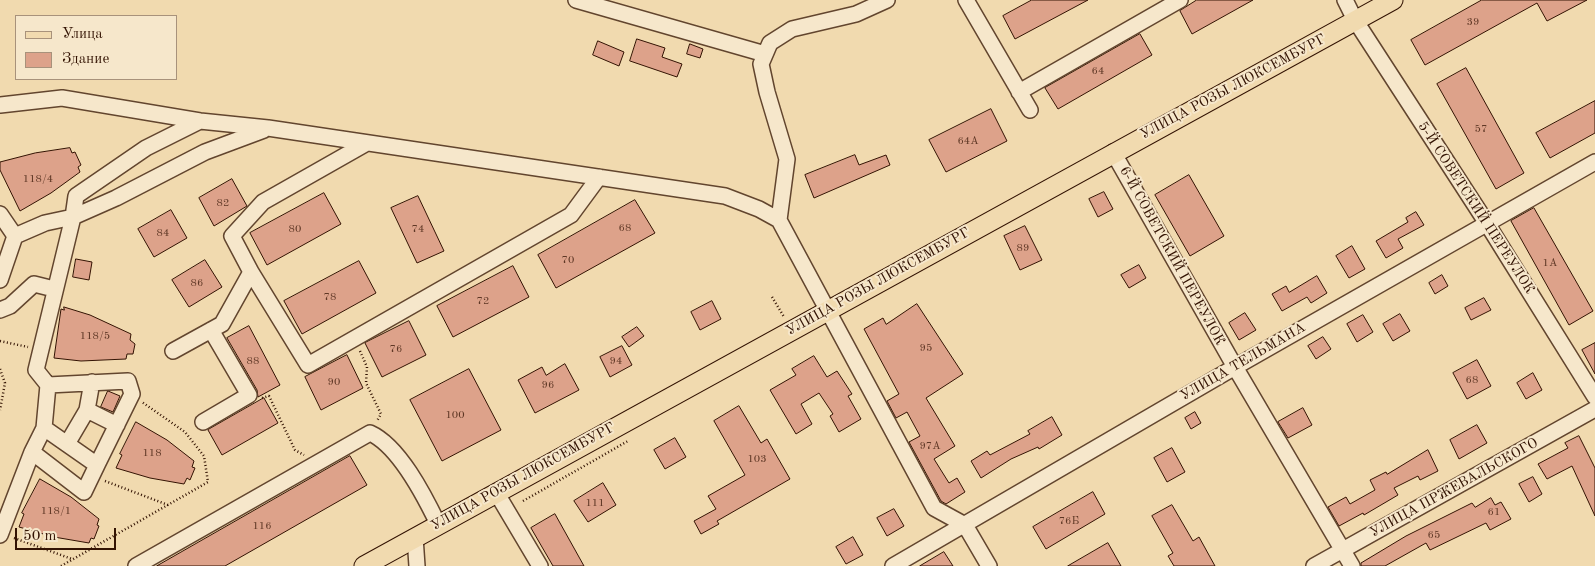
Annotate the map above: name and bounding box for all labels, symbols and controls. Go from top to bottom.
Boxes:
legend [15,15,178,80]
house number: 39 [1467,15,1479,29]
text: Улица [62,27,103,42]
street label: УЛИЦА РОЗЫ ЛЮКСЕМБУРГ [1137,31,1329,143]
text: Здание [62,52,109,67]
house number: 64 [1092,64,1104,78]
street label: 5-Й СОВЕТСКИЙ ПЕРЕУЛОК [1414,119,1538,297]
house number: 57 [1475,122,1487,136]
house number: 64А [957,134,979,148]
street label: 6-Й СОВЕТСКИЙ ПЕРЕУЛОК [1116,164,1228,348]
house number: 118/4 [23,172,53,186]
house number: 82 [217,196,229,210]
house number: 68 [619,221,631,235]
house number: 80 [289,222,301,236]
house number: 74 [412,222,424,236]
street label: УЛИЦА РОЗЫ ЛЮКСЕМБУРГ [783,224,973,340]
house number: 84 [157,226,169,240]
house number: 89 [1017,241,1029,255]
house number: 70 [562,253,574,267]
house number: 1А [1543,256,1557,270]
house number: 86 [191,276,203,290]
house number: 78 [324,290,336,304]
house number: 72 [477,294,489,308]
street label: УЛИЦА ТЕЛЬМАНА [1177,319,1309,405]
house number: 118/5 [80,329,110,343]
house number: 95 [920,341,932,355]
house number: 76 [390,342,402,356]
house number: 88 [247,354,259,368]
house number: 94 [610,354,622,368]
house number: 68 [1466,373,1478,387]
house number: 90 [328,375,340,389]
house number: 96 [542,378,554,392]
house number: 100 [445,408,465,422]
street label: УЛИЦА РОЗЫ ЛЮКСЕМБУРГ [428,419,618,535]
street label: УЛИЦА ПРЖЕВАЛЬСКОГО [1367,435,1541,541]
house number: 97А [919,439,941,453]
house number: 118 [142,446,162,460]
house number: 103 [747,452,767,466]
house number: 111 [585,496,605,510]
house number: 118/1 [41,504,71,518]
house number: 61 [1488,505,1500,519]
house number: 76Б [1059,514,1079,528]
scale bar [18,518,119,550]
house number: 116 [252,519,272,533]
house number: 65 [1428,528,1440,542]
text: 50 m [23,529,57,544]

